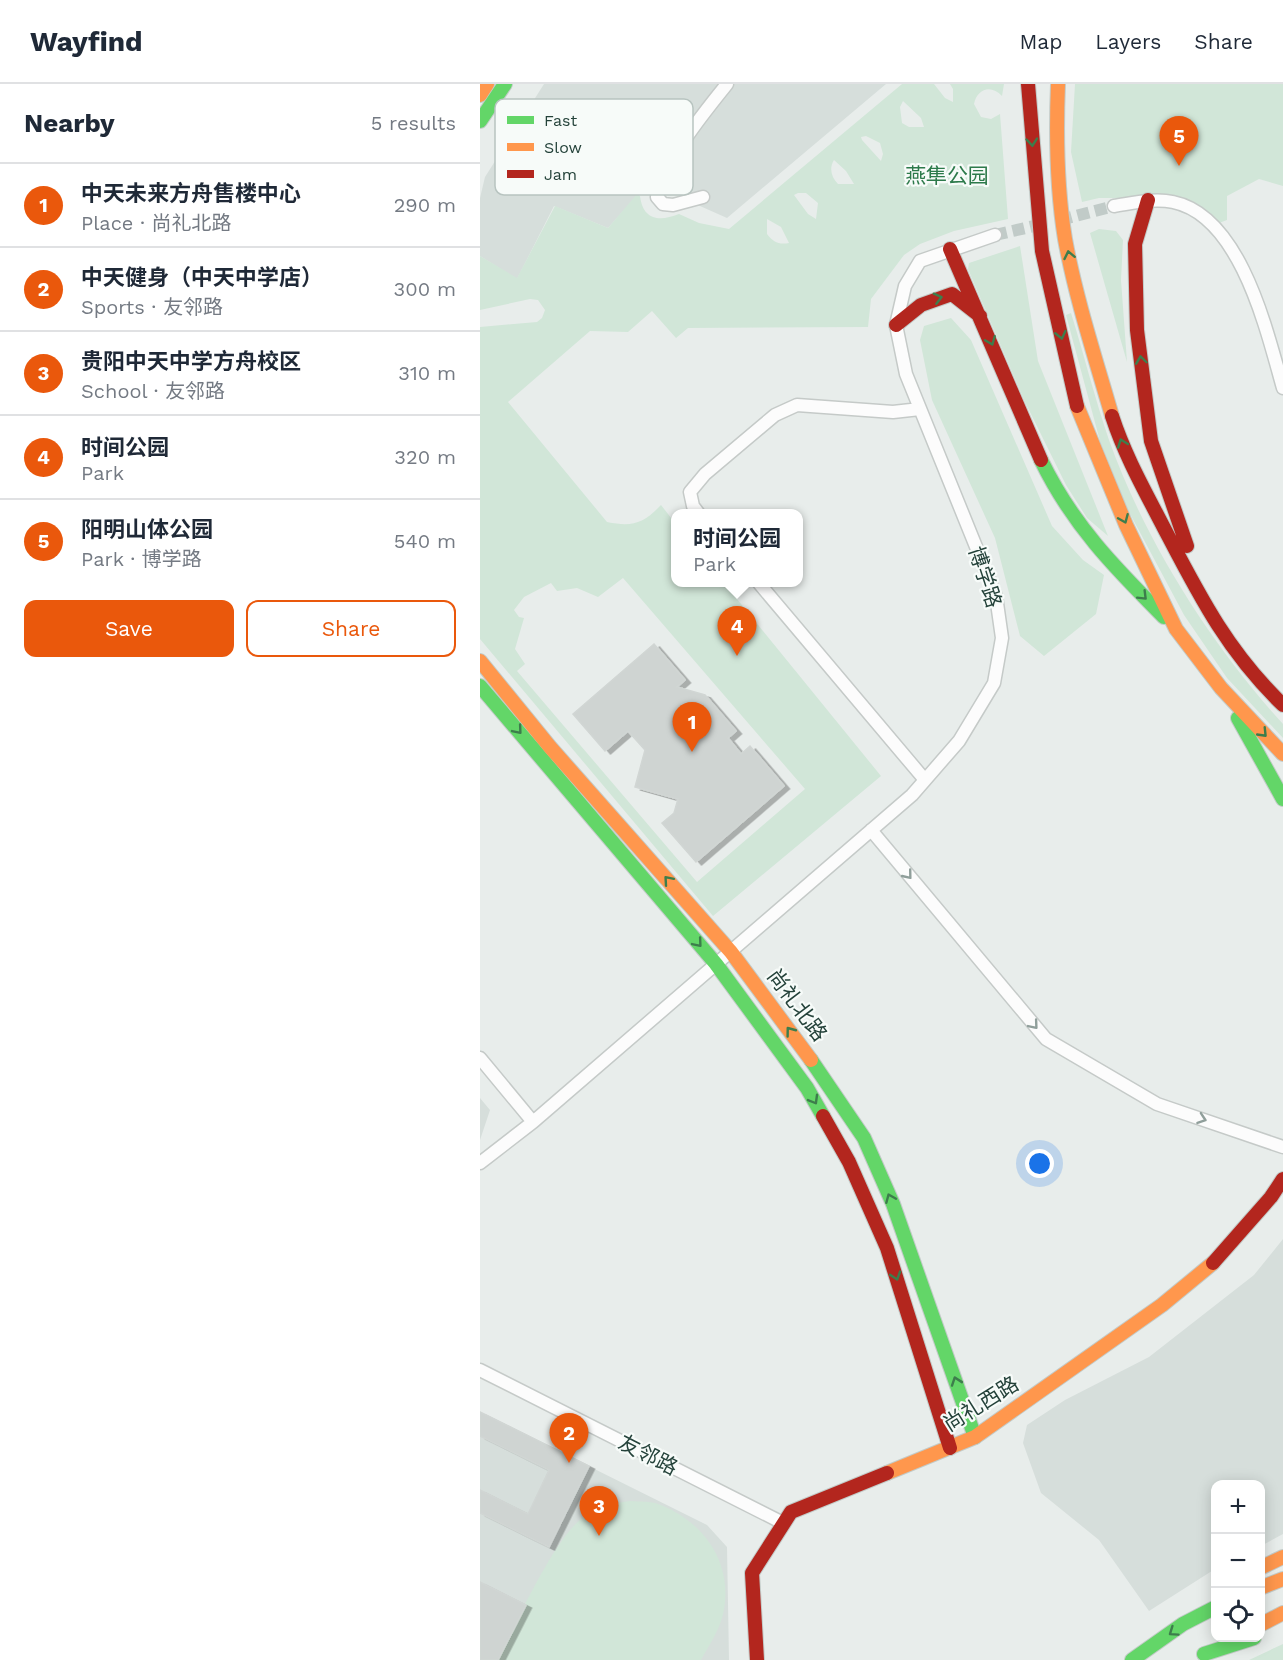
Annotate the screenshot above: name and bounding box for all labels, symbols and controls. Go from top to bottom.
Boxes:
text: Wayfind [30,25,143,58]
text: Map [1019,29,1062,54]
text: Layers [1095,29,1161,54]
text: Share [1194,29,1253,54]
legend [495,99,693,195]
text: Nearby [24,108,115,138]
text: 5 results [371,111,456,135]
text: Fast [544,111,577,130]
pin: 5 [1160,116,1198,166]
text: Slow [544,138,582,157]
one-way arrow [1025,138,1038,147]
park label: 燕隼公园 [905,163,989,188]
text: Jam [544,165,577,184]
text: 中天未来方舟售楼中心 [81,181,301,206]
text: 1 [39,193,48,217]
text: 290 m [394,193,456,217]
text: Place · 尚礼北路 [81,211,232,235]
one-way arrow [1063,250,1076,260]
text: 中天健身（中天中学店） [81,265,323,290]
text: 2 [38,277,49,301]
text: 300 m [394,277,456,301]
one-way arrow [933,292,943,305]
text: Sports · 友邻路 [81,295,223,319]
one-way arrow [1054,329,1067,339]
one-way arrow [984,334,996,345]
text: 贵阳中天中学方舟校区 [81,349,301,374]
one-way arrow [1135,356,1147,365]
text: 3 [38,361,49,385]
text: 310 m [398,361,456,385]
text: School · 友邻路 [81,379,225,403]
text: 时间公园 [81,435,169,460]
one-way arrow [1116,438,1129,448]
text: 4 [37,445,50,469]
text: 320 m [394,445,456,469]
text: Park [81,461,124,485]
popup [671,509,803,587]
one-way arrow [1117,512,1129,523]
text: 阳明山体公园 [81,517,213,542]
text: 时间公园 [693,526,781,551]
text: 5 [38,529,49,553]
text: 540 m [394,529,456,553]
street label: 博学路 [964,543,1007,611]
text: Park · 博学路 [81,547,202,571]
text: Park [693,552,736,576]
one-way arrow [1135,588,1146,599]
button: Save [24,600,234,657]
button: Share [246,600,456,657]
pin: 4 [718,606,756,656]
pin: 1 [672,702,712,752]
one-way arrow [510,723,521,734]
one-way arrow [1256,726,1267,736]
one-way arrow [901,869,912,880]
one-way arrow [664,876,675,887]
one-way arrow [691,936,702,947]
street label: 尚礼北路 [762,964,833,1046]
one-way arrow [1026,1018,1037,1029]
one-way arrow [787,1027,798,1038]
one-way arrow [806,1094,818,1104]
one-way arrow [1196,1112,1207,1125]
your location [1025,1149,1054,1178]
one-way arrow [885,1193,897,1204]
one-way arrow [889,1270,901,1281]
street label: 尚礼西路 [938,1371,1023,1436]
one-way arrow [950,1377,963,1387]
pin: 2 [550,1414,589,1463]
street label: 友邻路 [614,1429,682,1480]
map controls [1211,1480,1265,1642]
button: + [1211,1480,1265,1534]
pin: 3 [580,1486,618,1536]
button: − [1211,1534,1265,1588]
button: locate [1211,1588,1265,1642]
one-way arrow [1168,1625,1179,1636]

